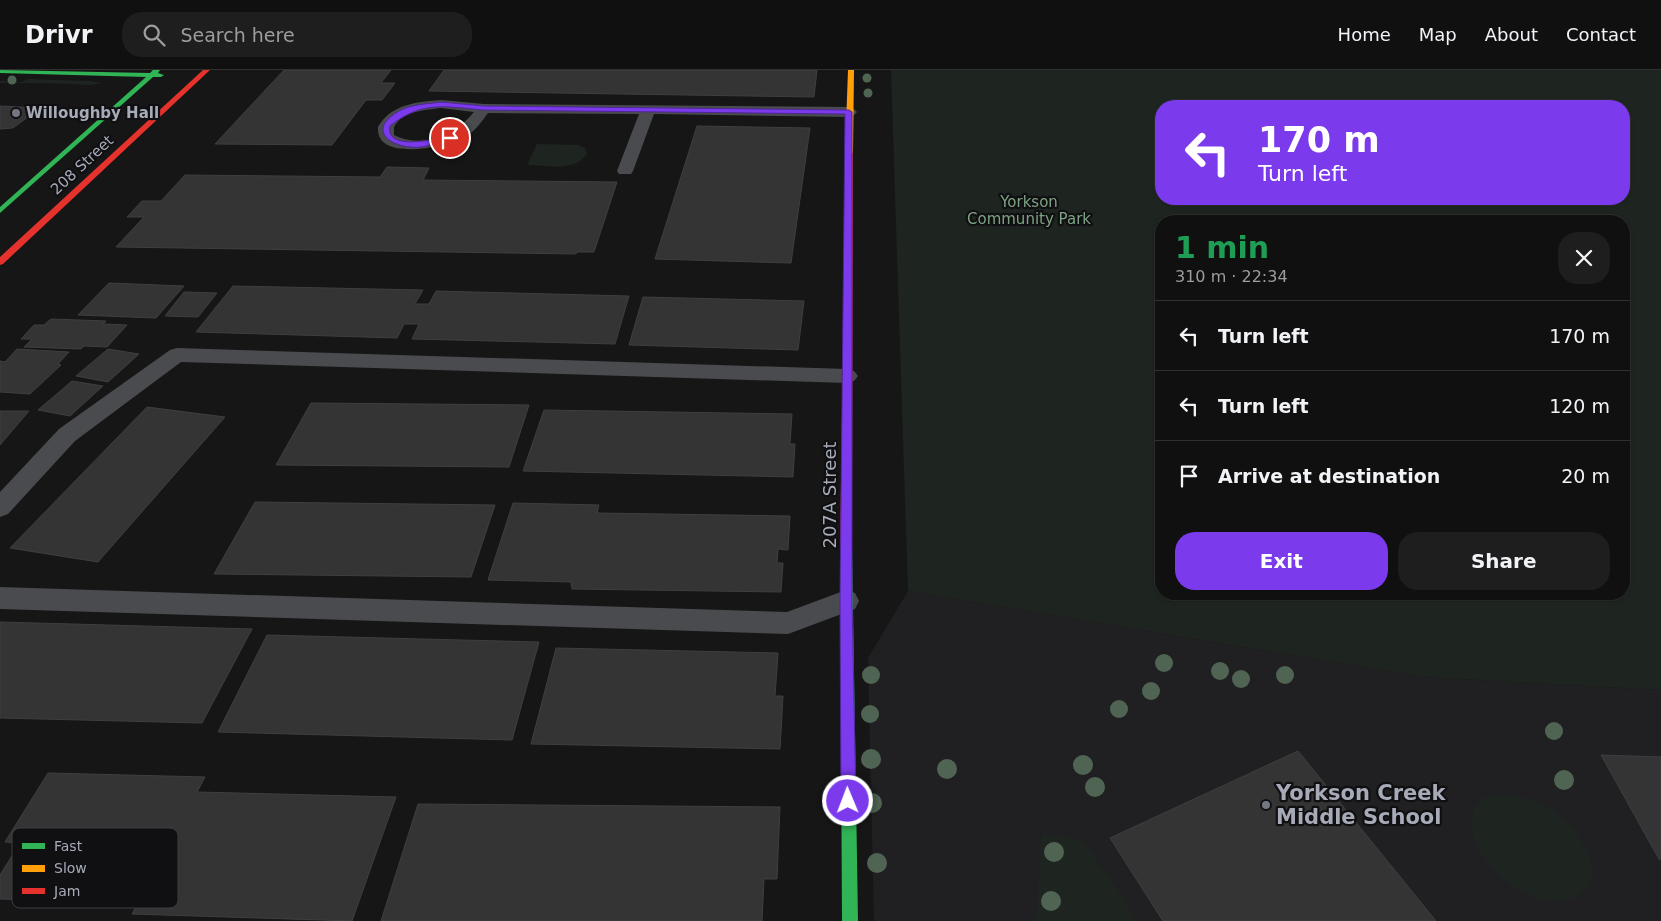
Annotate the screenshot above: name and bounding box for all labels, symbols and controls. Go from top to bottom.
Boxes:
search box [122,12,472,57]
text: Drivr [25,21,92,49]
icon: search [140,21,168,49]
text: Search here [180,24,295,46]
text: Home [1338,24,1391,45]
text: Map [1419,24,1457,45]
text: About [1485,24,1538,45]
text: Contact [1566,24,1636,45]
place label: Willoughby Hall [26,104,159,122]
marker: Willoughby Hall [10,107,22,119]
pin [429,117,471,159]
icon: left [1175,120,1240,185]
text: 170 m [1258,120,1380,160]
icon: arrive [436,124,464,152]
street label: 208 Street [47,131,117,199]
text: Turn left [1258,161,1347,186]
park label: Yorkson Community Park [967,193,1091,228]
text: 1 min [1175,230,1269,265]
button: close [1558,232,1610,284]
text: 310 m · 22:34 [1175,267,1288,286]
icon: left [1175,322,1203,350]
text: Turn left [1218,325,1309,347]
text: 170 m [1549,325,1610,347]
icon: left [1175,392,1203,420]
text: Turn left [1218,395,1309,417]
text: 120 m [1549,395,1610,417]
street label: 207A Street [819,441,840,549]
icon: arrive [1175,462,1203,490]
text: Arrive at destination [1218,465,1440,487]
text: 20 m [1561,465,1610,487]
button: Exit [1175,532,1388,590]
button: Share [1398,532,1610,590]
position arrow [821,774,873,826]
place label: Yorkson Creek Middle School [1275,781,1446,829]
marker: Yorkson Creek Middle School [1260,799,1272,811]
legend [12,828,178,908]
text: Fast [54,838,83,854]
text: Slow [54,860,87,876]
text: Jam [53,883,80,899]

